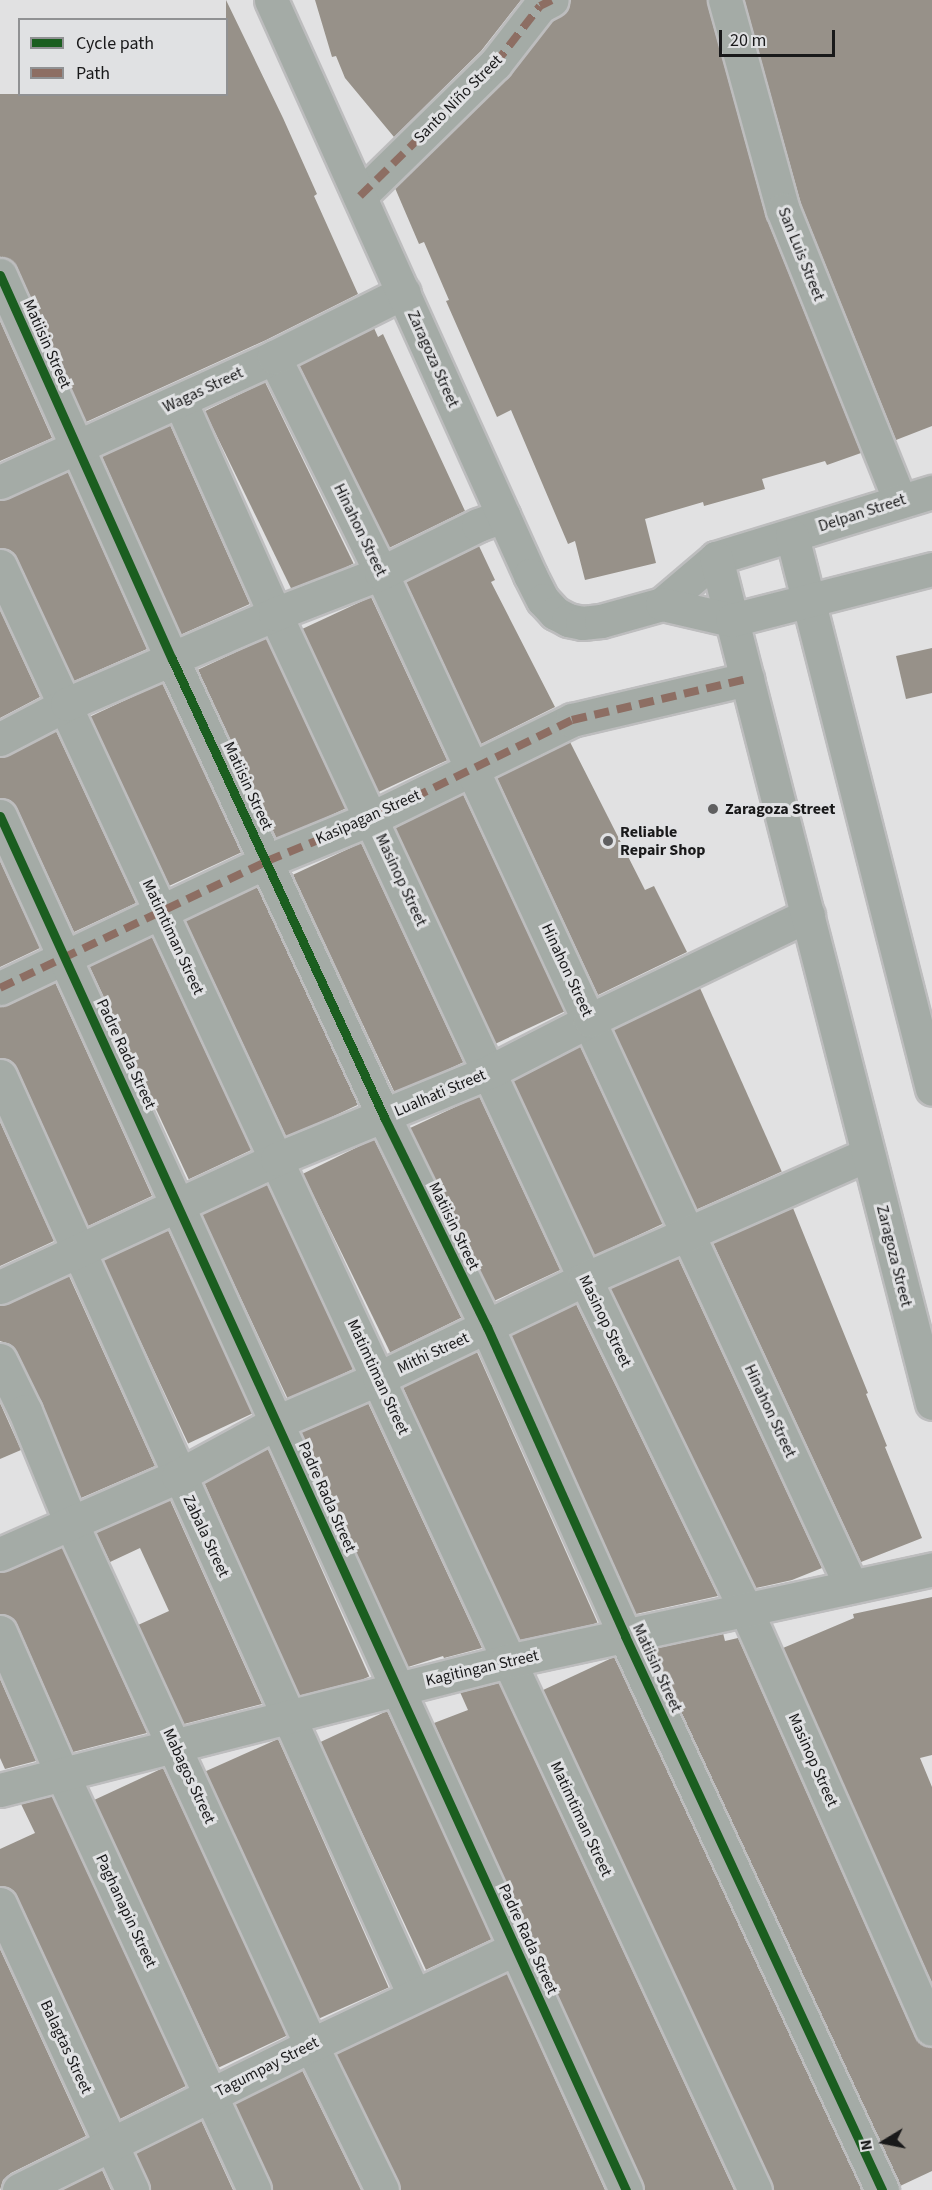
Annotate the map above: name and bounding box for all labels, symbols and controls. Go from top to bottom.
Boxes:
legend [18,18,228,96]
scale bar [722,18,838,56]
text: 20 m [730,28,766,53]
text: Cycle path [76,31,154,56]
street label: Santo Niño Street [410,51,506,147]
text: Path [76,61,110,86]
street label: San Luis Street [774,205,828,303]
street label: Matiisin Street [19,297,75,391]
street label: Zaragoza Street [403,308,463,410]
street label: Wagas Street [160,363,246,417]
street label: Hinahon Street [329,481,391,579]
street label: Delpan Street [816,490,908,536]
street label: Matiisin Street [219,739,277,833]
street label: Kasipagan Street [313,785,423,849]
place label: Zaragoza Street [725,799,835,819]
marker: Zaragoza Street [706,802,720,816]
place label: Reliable Repair Shop [620,822,705,860]
street label: Masinop Street [371,831,431,929]
marker: Reliable Repair Shop [601,834,615,848]
street label: Matimtiman Street [138,876,208,998]
street label: Hinahon Street [537,920,597,1020]
street label: Padre Rada Street [92,996,160,1112]
street label: Lualhati Street [391,1065,489,1121]
street label: Matiisin Street [424,1179,484,1273]
street label: Zaragoza Street [872,1203,916,1309]
street label: Masinop Street [574,1272,636,1370]
street label: Matimtiman Street [343,1316,413,1438]
street label: Mithi Street [394,1328,472,1378]
street label: Hinahon Street [740,1361,800,1461]
street label: Padre Rada Street [294,1439,360,1555]
street label: Zabala Street [179,1492,233,1580]
street label: Matiisin Street [628,1621,686,1715]
street label: Kagitingan Street [424,1646,540,1690]
street label: Masinop Street [784,1710,842,1810]
street label: Mabagos Street [159,1725,219,1827]
street label: Matimtiman Street [546,1758,616,1880]
street label: Paghanapin Street [91,1851,161,1971]
street label: Padre Rada Street [494,1881,562,1997]
street label: Balagtas Street [36,1997,96,2097]
street label: Tagumpay Street [212,2033,322,2101]
north arrow [854,2112,914,2172]
text: N [855,2138,878,2152]

